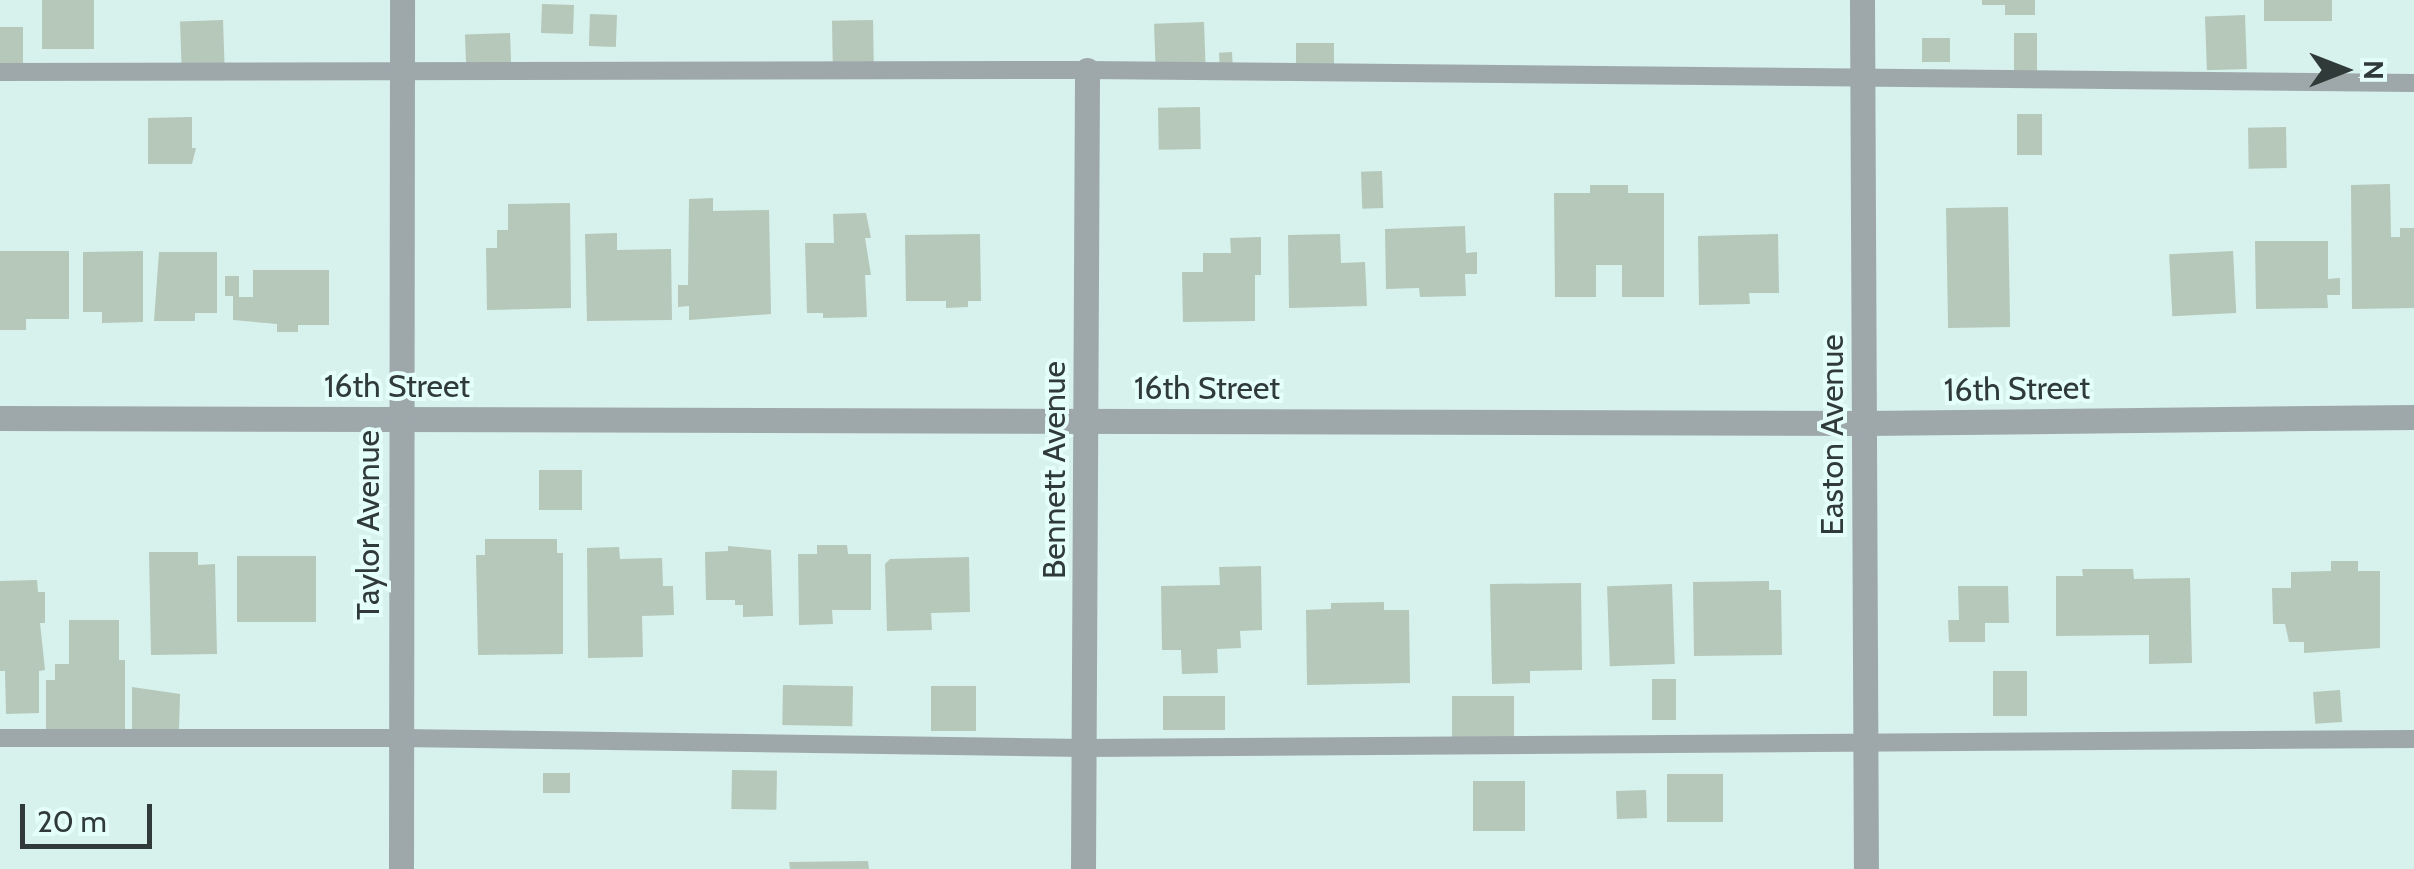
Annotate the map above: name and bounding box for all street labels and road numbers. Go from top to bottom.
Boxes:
street label: Easton Avenue [1813,334,1851,536]
street label: Bennett Avenue [1035,361,1073,579]
street label: 16th Street [324,367,470,405]
street label: 16th Street [1134,369,1280,407]
street label: 16th Street [1944,369,2090,409]
street label: Taylor Avenue [349,430,387,620]

